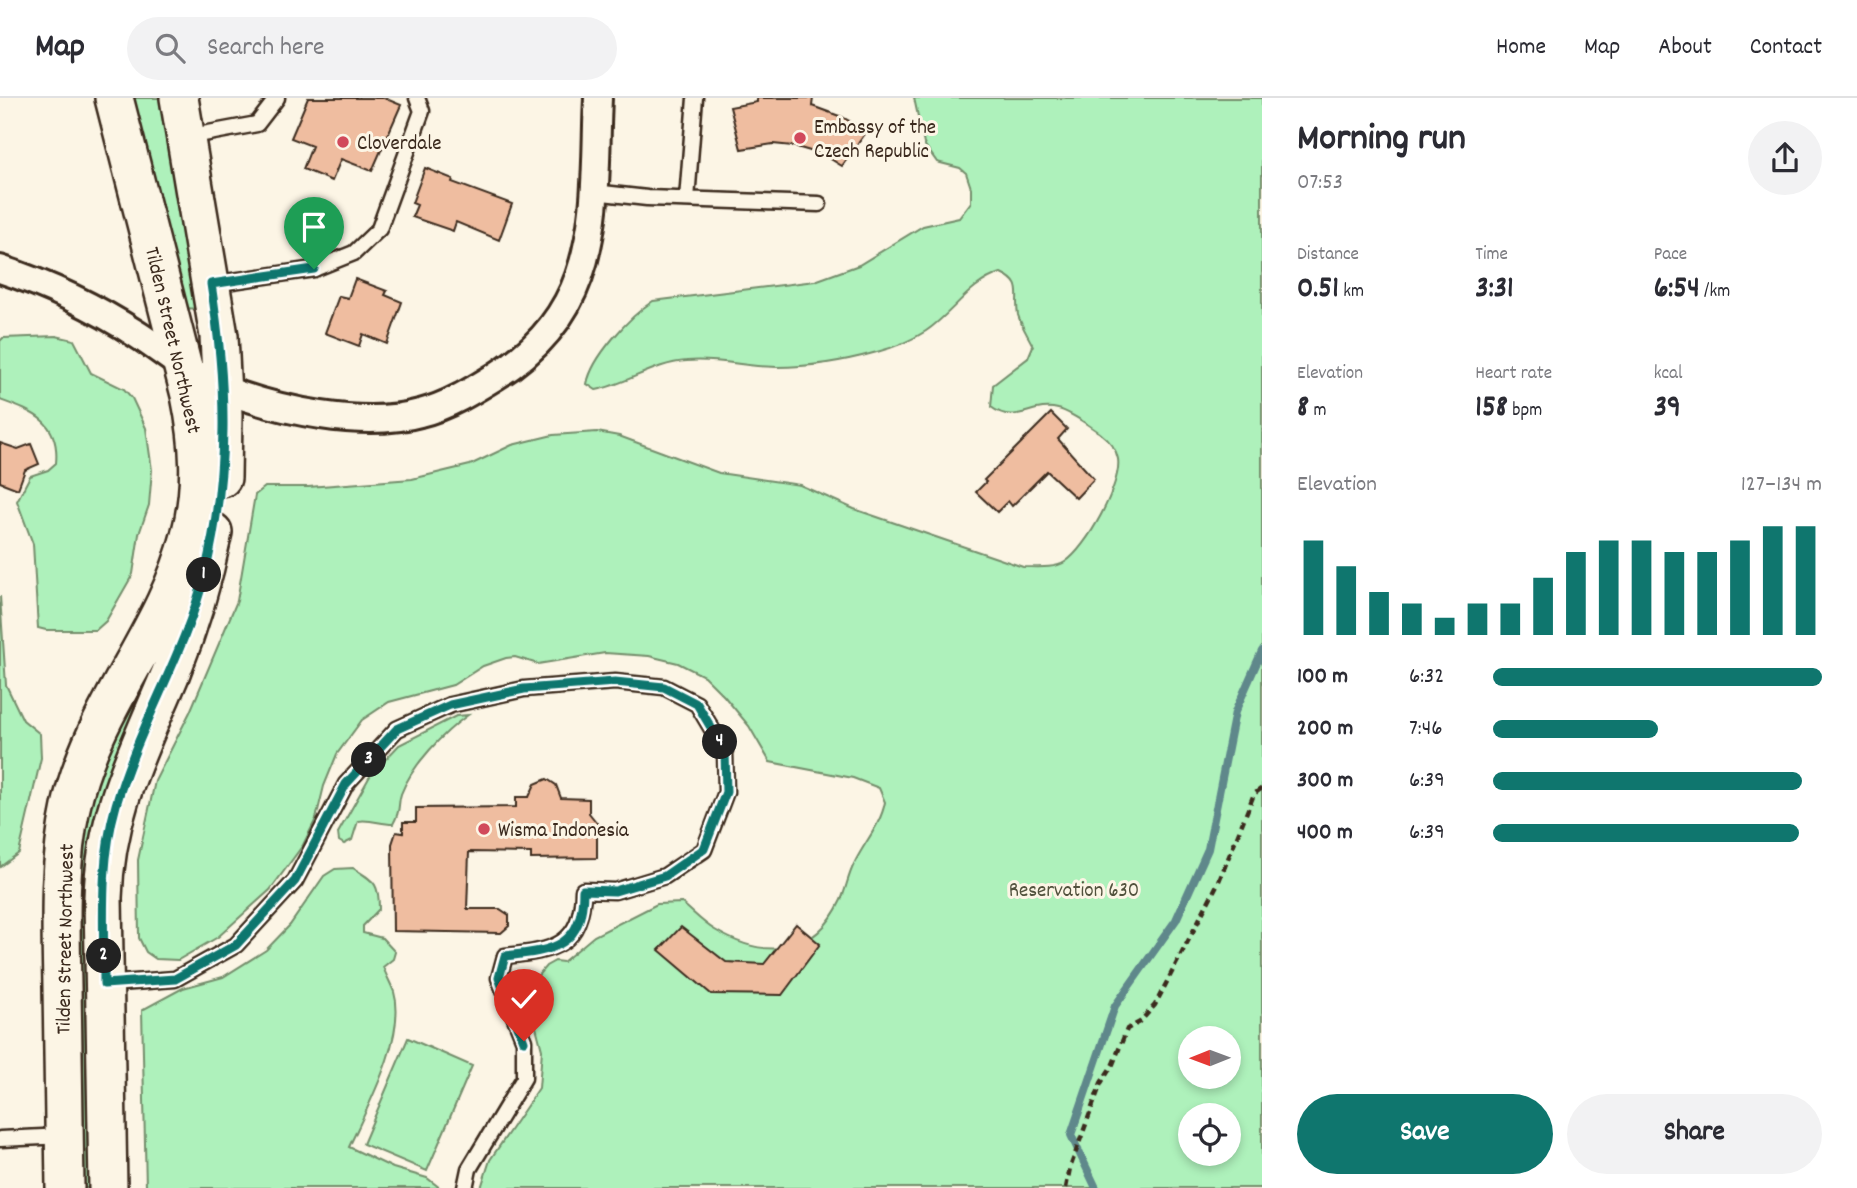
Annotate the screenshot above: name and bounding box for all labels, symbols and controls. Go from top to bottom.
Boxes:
search box [127,17,617,80]
text: Map [35,25,85,72]
icon: search [151,29,189,67]
text: Search here [207,30,325,67]
text: Home [1496,31,1546,65]
text: Map [1584,31,1620,65]
text: About [1658,31,1712,65]
text: Contact [1750,31,1822,65]
text: Morning run [1297,113,1466,168]
place label: Embassy of the Czech Republic [814,114,936,168]
button: share [1748,121,1822,195]
place label: Cloverdale [357,130,441,160]
marker: Embassy of the Czech Republic [792,130,808,146]
marker: Cloverdale [335,134,351,150]
text: 07:53 [1297,167,1343,200]
pin [284,197,344,269]
icon: arrive [295,208,333,246]
text: Distance [1297,242,1359,269]
text: Time [1475,242,1508,269]
text: Pace [1654,242,1687,269]
street label: Tilden Street Northwest [135,244,207,437]
text: 0.51 [1297,269,1339,312]
text: 3:31 [1475,269,1514,312]
text: 6:54 [1654,269,1700,312]
text: km [1339,279,1364,306]
text: /km [1700,279,1730,306]
text: Elevation [1297,361,1363,388]
text: Heart rate [1475,361,1552,388]
text: kcal [1654,361,1683,388]
text: 8 [1297,388,1309,431]
text: 158 [1475,388,1508,431]
text: 39 [1654,388,1681,431]
text: m [1309,398,1326,425]
text: bpm [1508,398,1542,425]
text: Elevation [1297,469,1377,502]
text: 127–134 m [1741,469,1822,502]
pin: 1 [186,558,222,592]
text: 1 [201,561,206,588]
text: 100 m [1297,661,1348,694]
text: 6:32 [1409,661,1444,694]
text: 200 m [1297,713,1353,746]
text: 7:46 [1409,713,1442,746]
pin: 4 [702,724,738,760]
text: 4 [716,728,723,755]
pin: 3 [352,742,386,778]
text: 3 [364,746,373,773]
text: 300 m [1297,765,1353,798]
text: 6:39 [1409,765,1445,798]
place label: Wisma Indonesia [498,817,630,847]
text: 400 m [1297,817,1353,850]
text: 6:39 [1409,817,1445,850]
marker: Wisma Indonesia [476,821,492,837]
street label: Tilden Street Northwest [50,843,84,1035]
park label: Reservation 630 [1009,877,1139,907]
pin: 2 [86,938,122,974]
text: 2 [99,942,108,969]
pin [494,969,554,1041]
icon: check [505,980,543,1018]
north arrow [1178,1026,1241,1088]
map controls [1178,1026,1241,1166]
button: Save [1297,1094,1553,1174]
button: Share [1567,1094,1822,1174]
button: locate [1178,1103,1241,1166]

